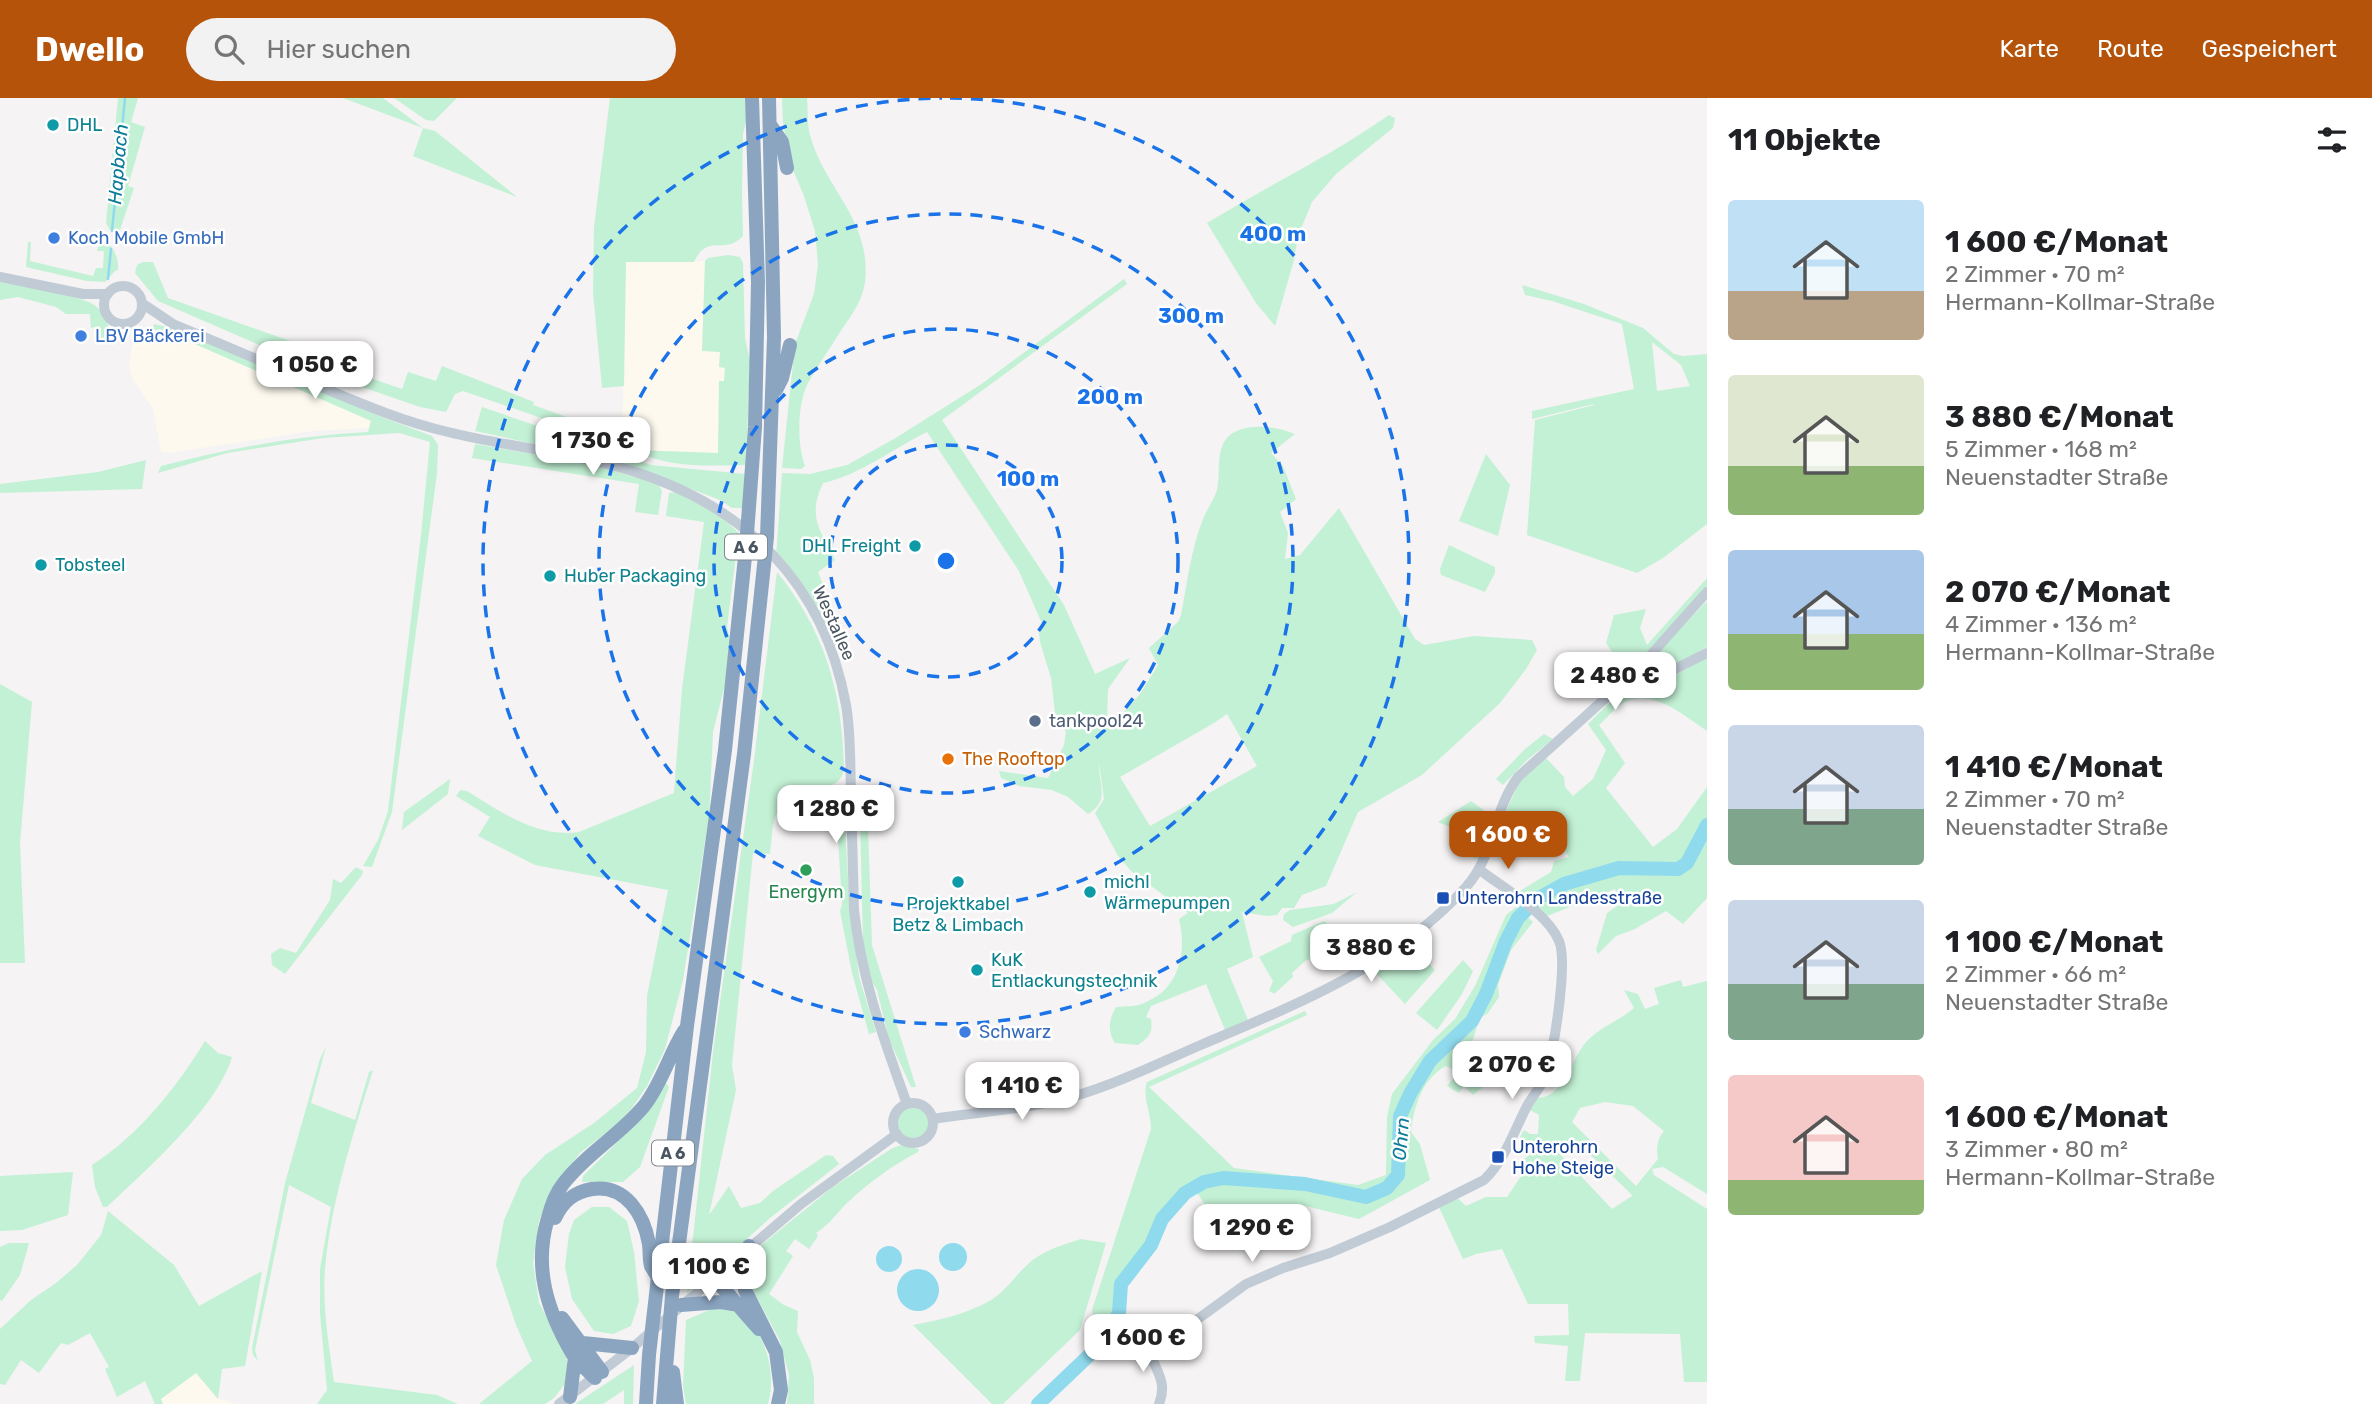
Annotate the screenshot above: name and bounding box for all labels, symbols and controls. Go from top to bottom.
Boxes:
search box [186,18,676,81]
text: Dwello [35,30,144,69]
icon: search [210,30,248,68]
text: Hier suchen [266,34,411,65]
text: Karte [2000,35,2059,63]
text: Route [2097,35,2164,63]
text: Gespeichert [2202,35,2337,63]
place label: DHL [67,114,102,136]
marker: DHL [45,117,61,133]
icon: filters [2313,121,2351,159]
text: 11 Objekte [1728,122,1881,158]
water label: Hapbach [103,123,133,205]
text: 400 m [1240,221,1306,246]
text: 1 600 €/Monat [1945,224,2168,260]
place label: Koch Mobile GmbH [68,227,224,249]
icon: home [1784,228,1868,312]
marker: Koch Mobile GmbH [46,230,62,246]
text: 2 Zimmer · 70 m² [1945,260,2125,288]
text: Hermann-Kollmar-Straße [1945,288,2215,316]
text: 300 m [1158,303,1224,328]
place label: LBV Bäckerei [95,325,205,347]
marker: LBV Bäckerei [73,328,89,344]
pin: 1 050 € [250,342,380,401]
text: 1 050 € [272,350,358,378]
text: 200 m [1077,384,1143,409]
text: 3 880 €/Monat [1945,399,2174,435]
icon: home [1784,403,1868,487]
pin: 1 730 € [528,418,658,477]
text: 1 730 € [551,426,635,454]
text: 5 Zimmer · 168 m² [1945,435,2137,463]
text: Neuenstadter Straße [1945,463,2168,491]
text: 100 m [997,466,1059,491]
road number: A 6 [725,534,767,560]
place label: DHL Freight [802,535,901,557]
marker: DHL Freight [907,538,923,554]
centre of rings [934,549,958,573]
place label: Tobsteel [55,554,125,576]
marker: Tobsteel [33,557,49,573]
place label: Huber Packaging [564,565,706,587]
marker: Huber Packaging [542,568,558,584]
text: 2 070 €/Monat [1945,574,2170,610]
icon: home [1784,578,1868,662]
street label: Westallee [808,582,860,664]
text: 4 Zimmer · 136 m² [1945,610,2137,638]
text: Hermann-Kollmar-Straße [1945,638,2215,666]
pin: 2 480 € [1550,652,1680,712]
text: 2 480 € [1570,661,1660,689]
place label: tankpool24 [1049,710,1144,732]
marker: tankpool24 [1027,713,1043,729]
place label: The Rooftop [962,748,1065,770]
text: 1 410 €/Monat [1945,749,2163,785]
marker: The Rooftop [940,751,956,767]
icon: home [1784,753,1868,837]
text: 2 Zimmer · 70 m² [1945,785,2125,813]
pin: 1 280 € [771,786,901,845]
text: 1 280 € [793,794,879,822]
pin: 1 600 € [1443,812,1573,871]
text: Neuenstadter Straße [1945,813,2168,841]
text: 1 600 € [1465,820,1551,848]
marker: Energym [798,862,814,878]
place label: michl Wärmepumpen [1104,871,1230,914]
marker: Projektkabel Betz & Limbach [950,874,966,890]
place label: Energym [768,881,844,903]
marker: michl Wärmepumpen [1082,884,1098,900]
place label: Unterohrn Landesstraße [1457,887,1662,909]
marker: Unterohrn Landesstraße [1435,890,1451,906]
place label: Projektkabel Betz & Limbach [892,893,1024,936]
pin: 3 880 € [1306,924,1436,984]
text: 1 100 €/Monat [1945,924,2163,960]
icon: home [1784,928,1868,1012]
text: 3 880 € [1326,933,1416,961]
place label: KuK Entlackungstechnik [991,949,1158,992]
text: 2 Zimmer · 66 m² [1945,960,2126,988]
marker: KuK Entlackungstechnik [969,962,985,978]
text: Neuenstadter Straße [1945,988,2168,1016]
place label: Schwarz [979,1021,1051,1043]
marker: Schwarz [957,1024,973,1040]
pin: 2 070 € [1447,1042,1577,1101]
text: 2 070 € [1468,1050,1556,1078]
pin: 1 410 € [957,1062,1087,1122]
text: 1 410 € [981,1071,1063,1099]
text: 1 600 €/Monat [1945,1099,2168,1135]
icon: home [1784,1103,1868,1187]
water label: Ohrn [1388,1116,1414,1162]
text: 3 Zimmer · 80 m² [1945,1135,2128,1163]
place label: Unterohrn Hohe Steige [1512,1136,1614,1179]
road number: A 6 [652,1140,694,1166]
marker: Unterohrn Hohe Steige [1490,1149,1506,1165]
text: Hermann-Kollmar-Straße [1945,1163,2215,1191]
pin: 1 290 € [1187,1204,1317,1264]
text: 1 290 € [1210,1213,1294,1241]
pin: 1 100 € [644,1244,774,1303]
text: 1 100 € [668,1252,750,1280]
pin: 1 600 € [1078,1314,1208,1374]
text: 1 600 € [1100,1323,1186,1351]

